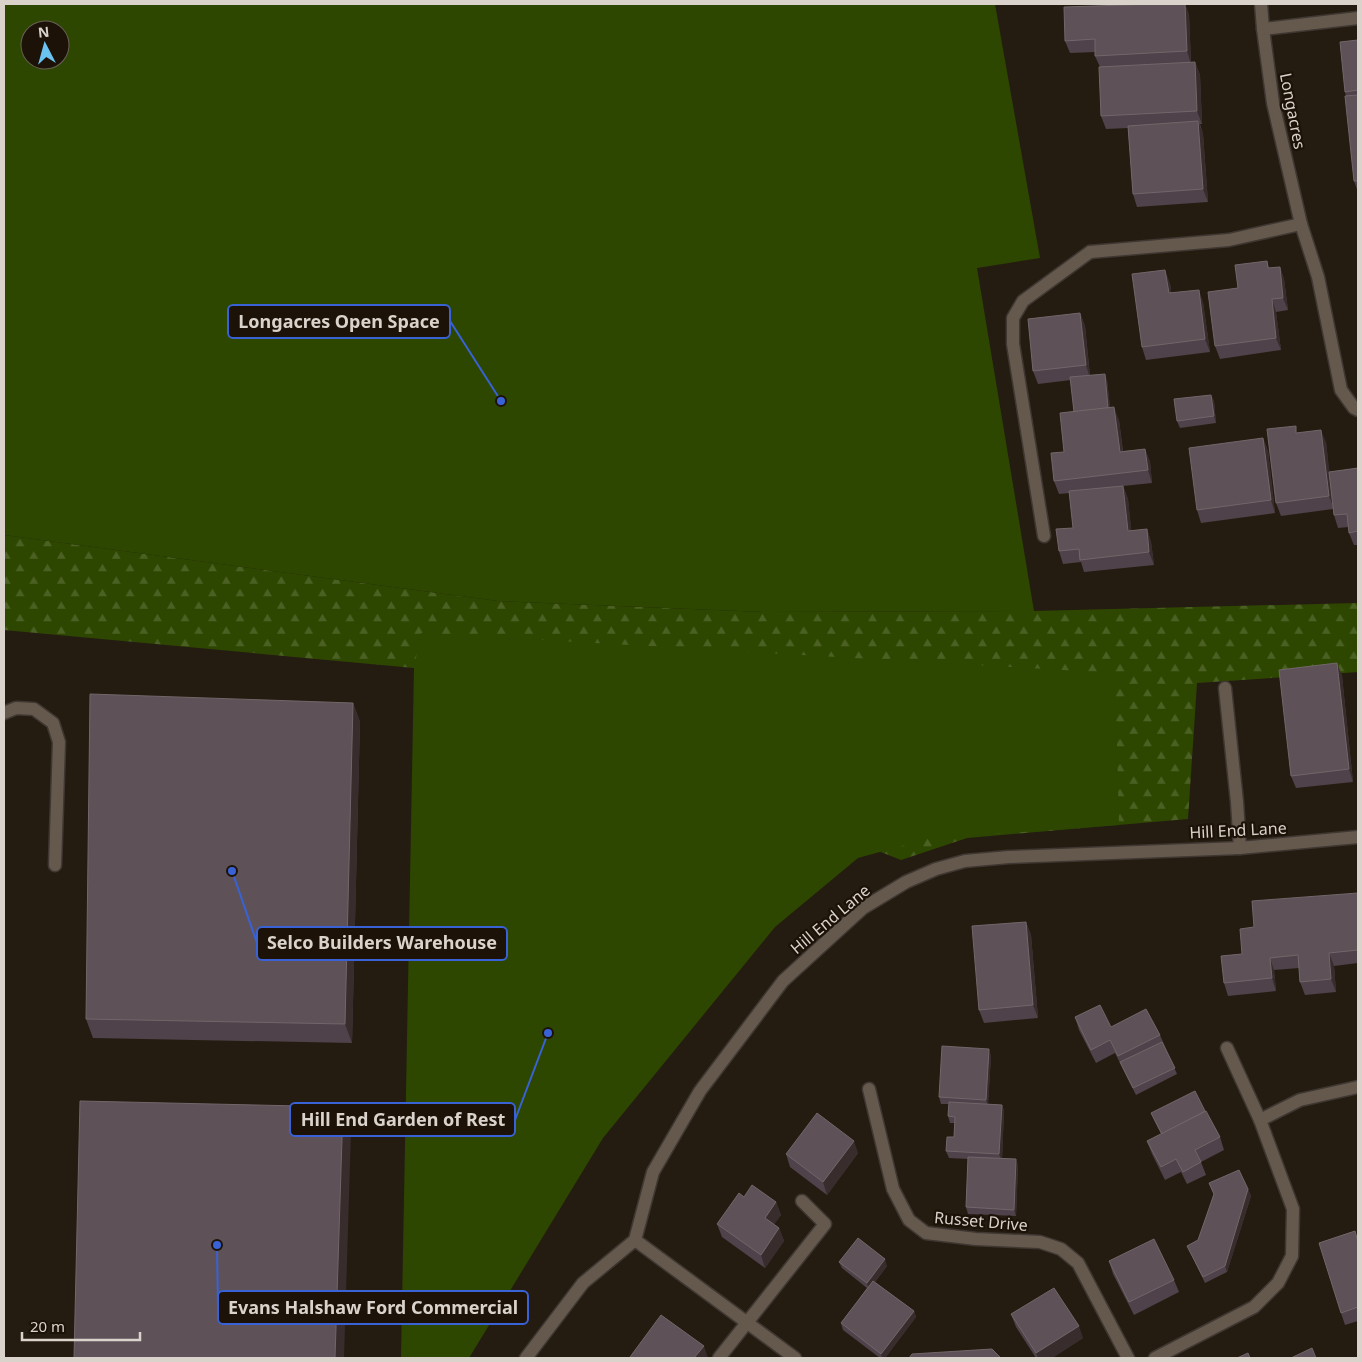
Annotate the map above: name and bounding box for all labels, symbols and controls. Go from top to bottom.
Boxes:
north arrow [20,20,70,70]
text: N [37,22,50,42]
street label: Longacres [1275,71,1311,151]
callout: Longacres Open Space [228,305,450,338]
text: Longacres Open Space [238,309,440,333]
street label: Hill End Lane [1189,816,1287,844]
street label: Hill End Lane [786,879,874,959]
callout: Selco Builders Warehouse [257,927,507,960]
text: Selco Builders Warehouse [267,930,497,954]
callout: Hill End Garden of Rest [290,1103,515,1136]
text: Hill End Garden of Rest [301,1107,506,1131]
street label: Russet Drive [933,1206,1029,1236]
callout: Evans Halshaw Ford Commercial [218,1291,528,1324]
text: Evans Halshaw Ford Commercial [228,1295,518,1319]
scale bar [22,1310,140,1342]
text: 20 m [30,1316,65,1336]

